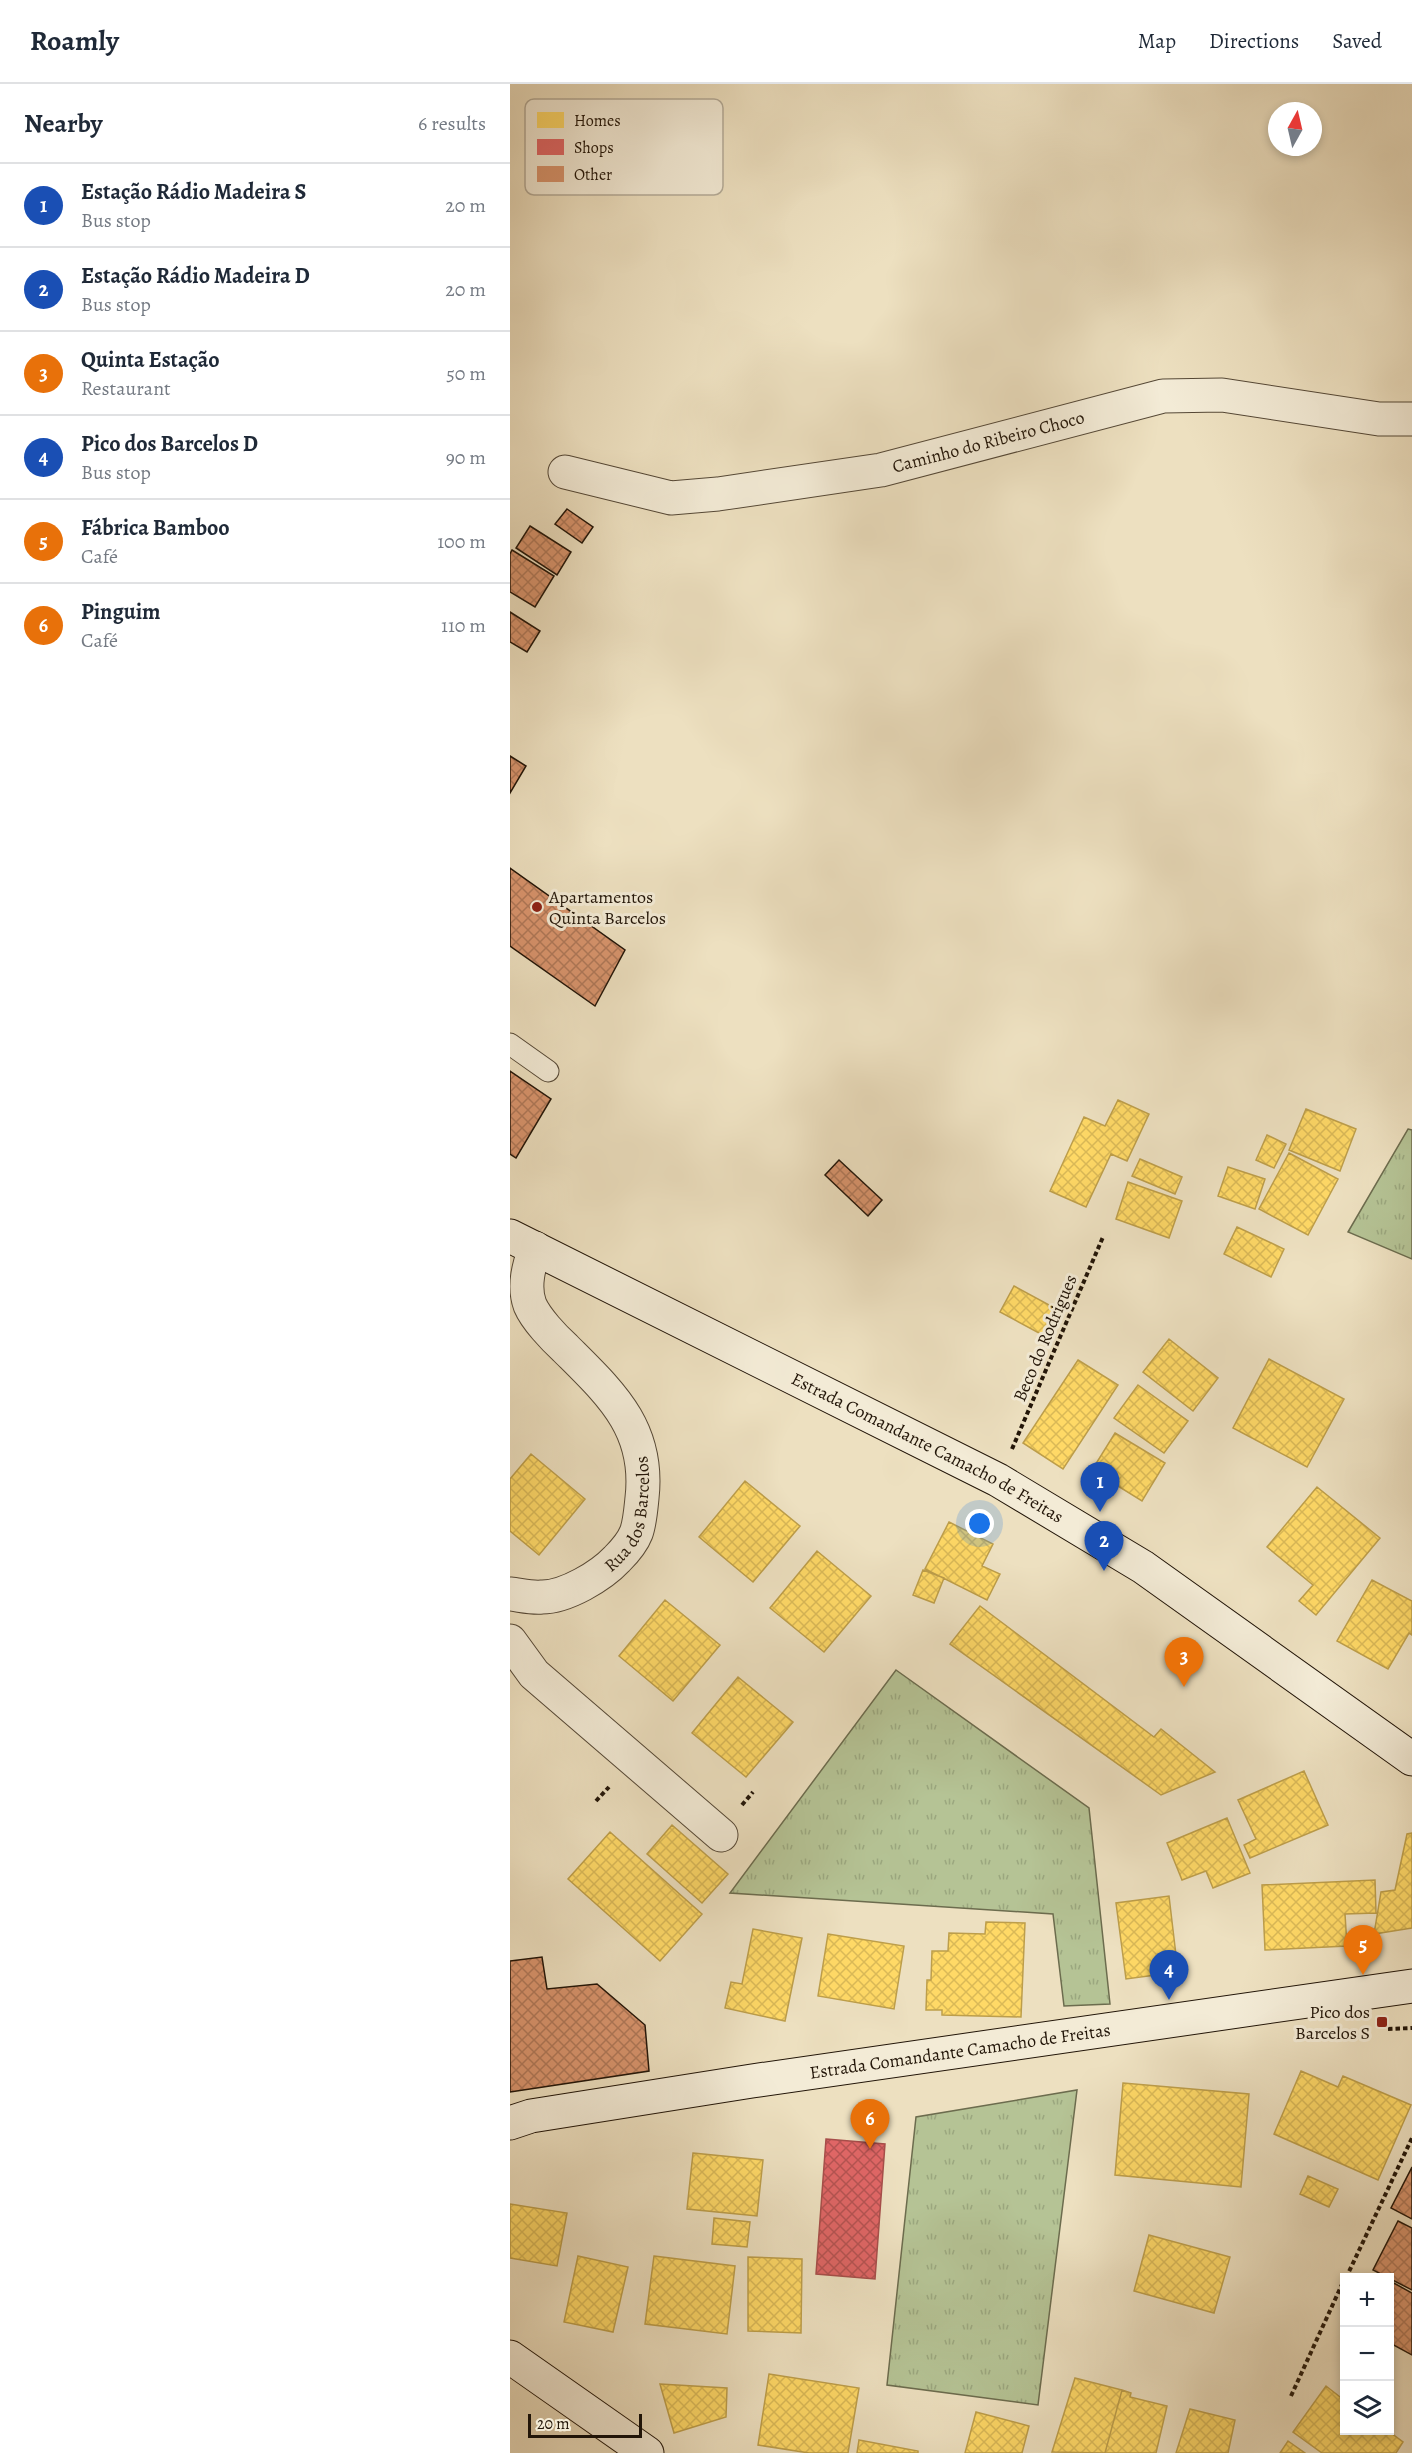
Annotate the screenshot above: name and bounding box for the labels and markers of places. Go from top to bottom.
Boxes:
place label: Apartamentos Quinta Barcelos [548,885,666,930]
marker: Apartamentos Quinta Barcelos [530,900,544,914]
pin: 1 [1080,1462,1120,1512]
pin: 2 [1084,1522,1124,1571]
pin: 3 [1164,1638,1204,1687]
pin: 5 [1344,1926,1382,1975]
pin: 4 [1150,1950,1188,2000]
place label: Pico dos Barcelos S [1295,2000,1370,2045]
marker: Pico dos Barcelos S [1375,2015,1389,2029]
pin: 6 [850,2100,890,2149]

